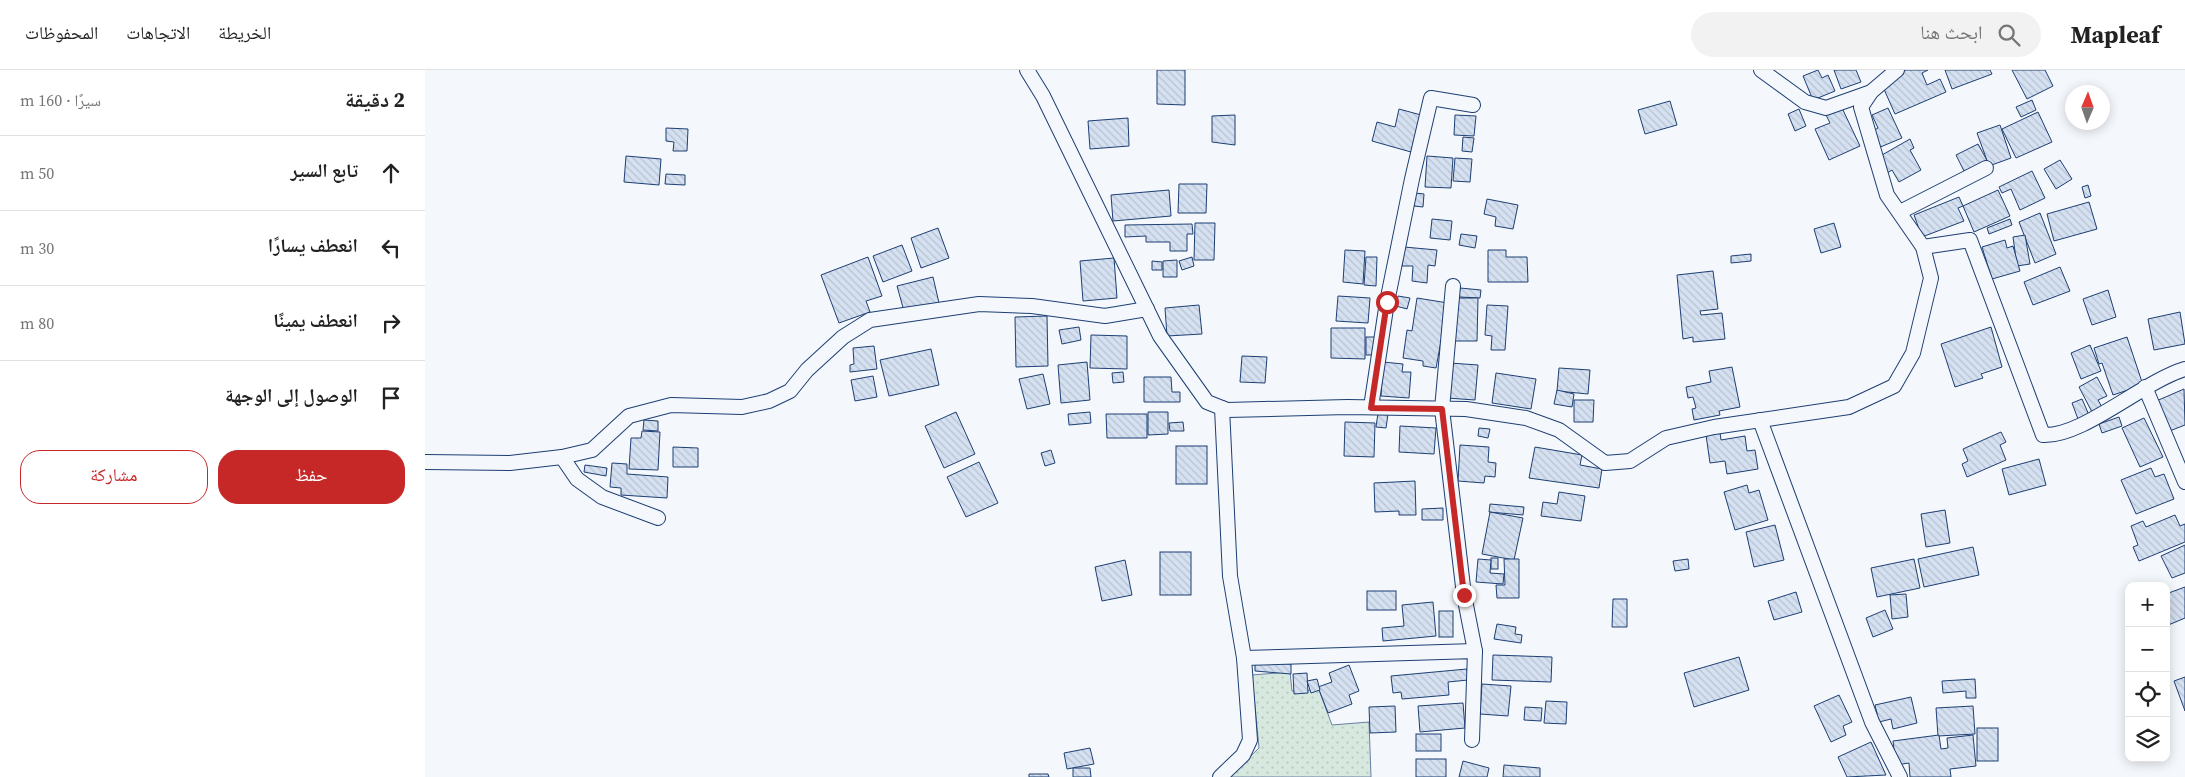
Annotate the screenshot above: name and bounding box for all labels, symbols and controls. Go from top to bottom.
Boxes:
search box [1691,12,2041,57]
text: Mapleaf [2071,18,2160,51]
text: ابحث هنا [1920,19,1983,45]
text: المحفوظات [25,20,98,45]
text: الاتجاهات [126,20,190,45]
text: الخريطة [218,20,271,45]
icon: search [1995,21,2023,49]
text: 2 دقيقة [345,85,405,114]
north arrow [2065,85,2110,130]
text: سيرًا · 160 m [20,89,101,111]
text: تابع السير [291,157,358,183]
icon: ahead [377,159,405,187]
text: 50 m [20,162,54,184]
text: انعطف يسارًا [268,232,358,258]
icon: left [377,234,405,262]
text: 30 m [20,237,54,259]
route start [1376,291,1399,314]
text: انعطف يمينًا [273,307,358,333]
icon: right [377,309,405,337]
text: 80 m [20,312,54,334]
text: الوصول إلى الوجهة [225,382,358,408]
icon: arrive [377,384,405,412]
button: مشاركة [20,450,208,504]
button: حفظ [218,450,405,504]
map controls [2125,582,2170,762]
button: + [2125,582,2170,627]
route end [1453,584,1476,607]
button: − [2125,627,2170,672]
button: locate [2125,672,2170,717]
button: layers [2125,717,2170,762]

